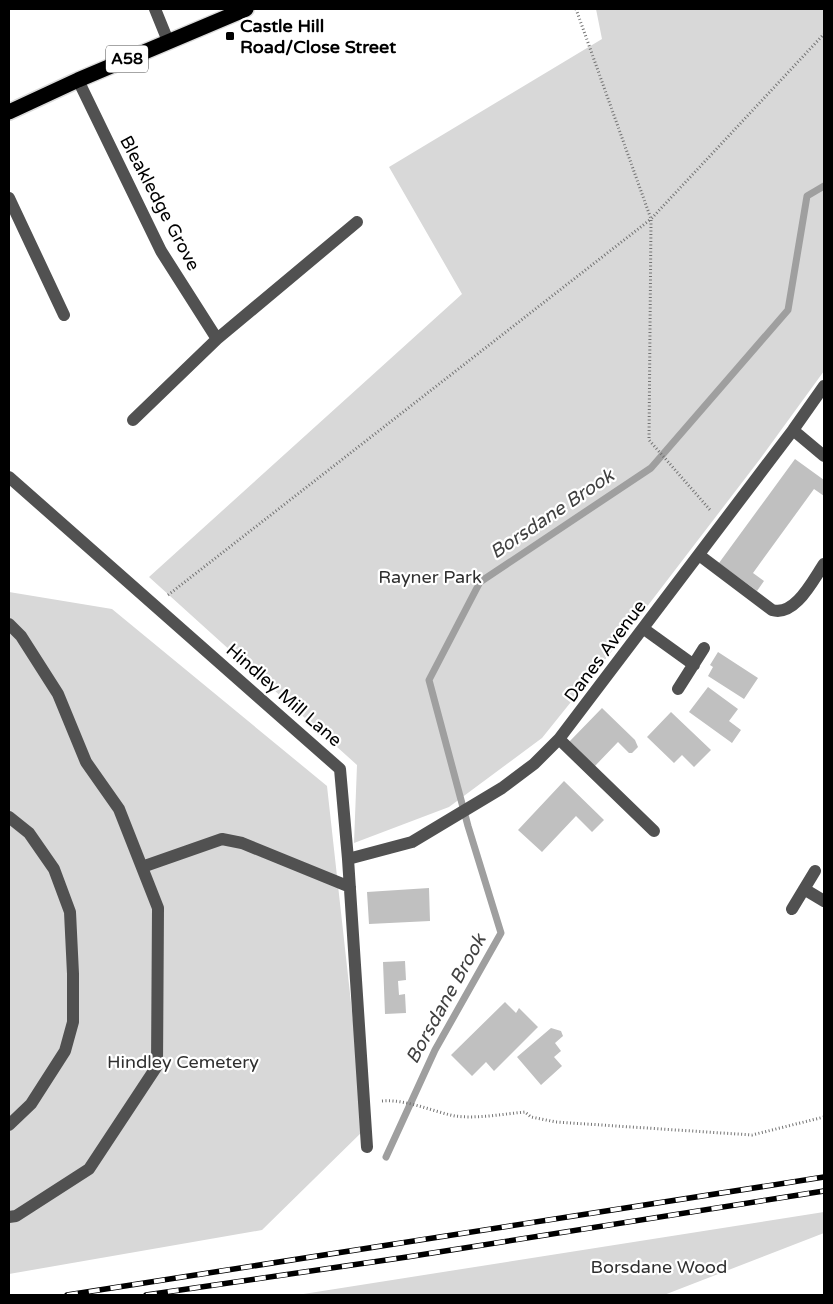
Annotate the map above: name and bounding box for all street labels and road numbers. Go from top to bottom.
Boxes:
road number: A58 [106,46,148,72]
street label: Bleakledge Grove [115,132,205,274]
street label: Danes Avenue [559,596,651,706]
street label: Hindley Mill Lane [222,639,346,751]

